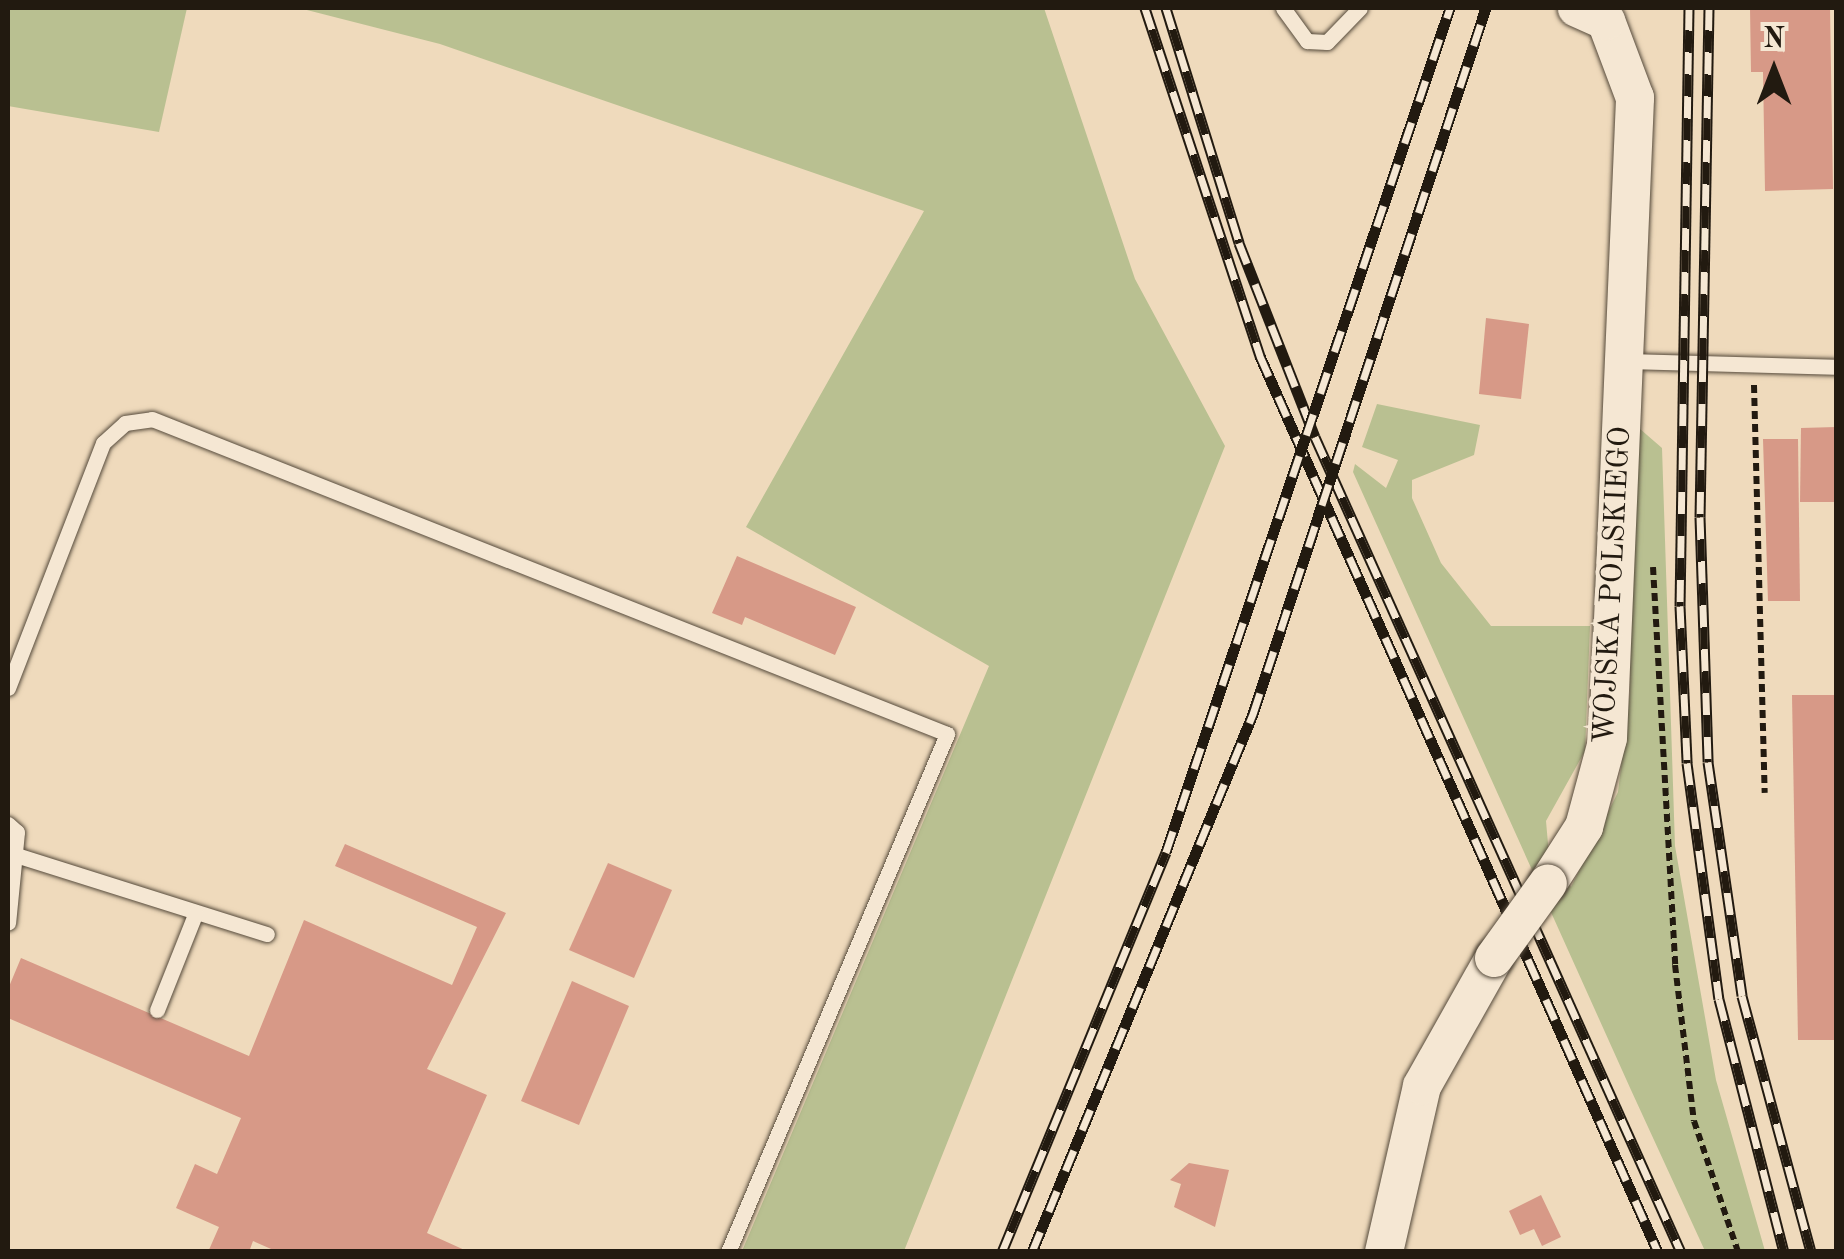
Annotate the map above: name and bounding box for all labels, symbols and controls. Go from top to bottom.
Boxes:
north arrow [1724,20,1824,120]
text: N [1763,26,1785,54]
street label: WOJSKA POLSKIEGO [1587,425,1639,745]

